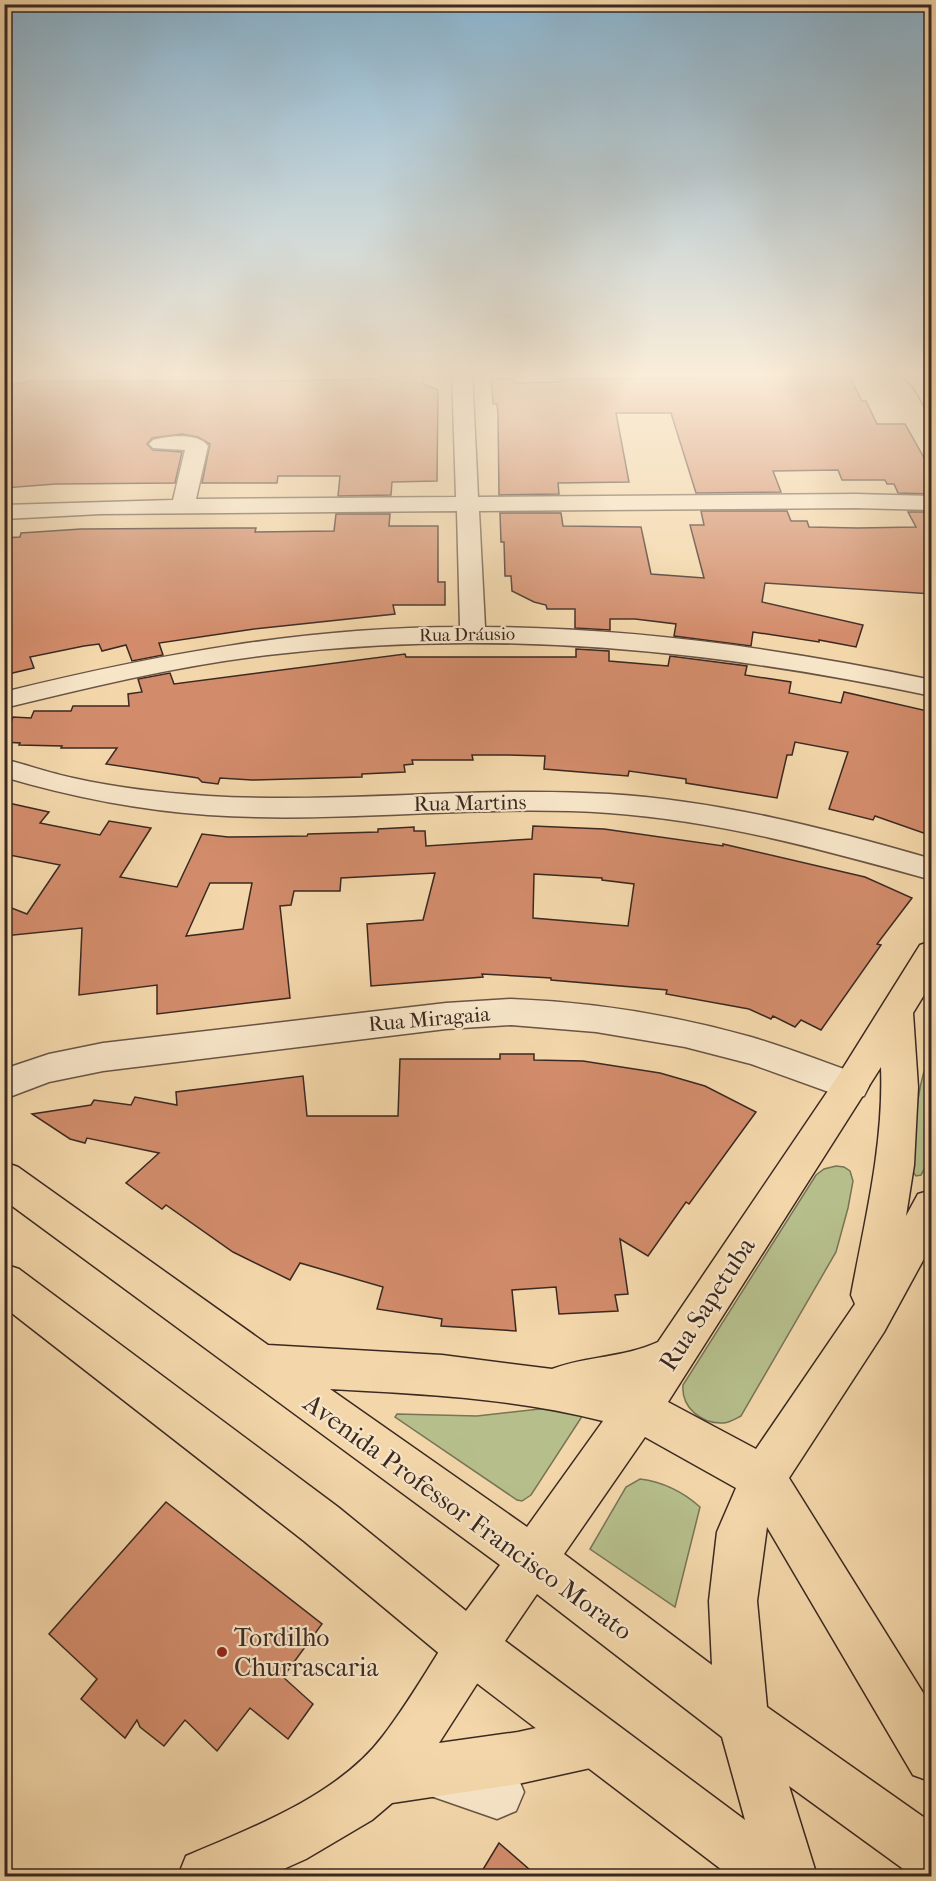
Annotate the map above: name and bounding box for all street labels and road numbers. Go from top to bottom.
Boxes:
street label: Rua Dráusio [419,624,515,646]
street label: Rua Martins [413,790,527,816]
street label: Rua Miragaia [367,1002,491,1036]
street label: Rua Sapetuba [652,1231,762,1376]
street label: Avenida Professor Francisco Morato [297,1387,638,1647]

